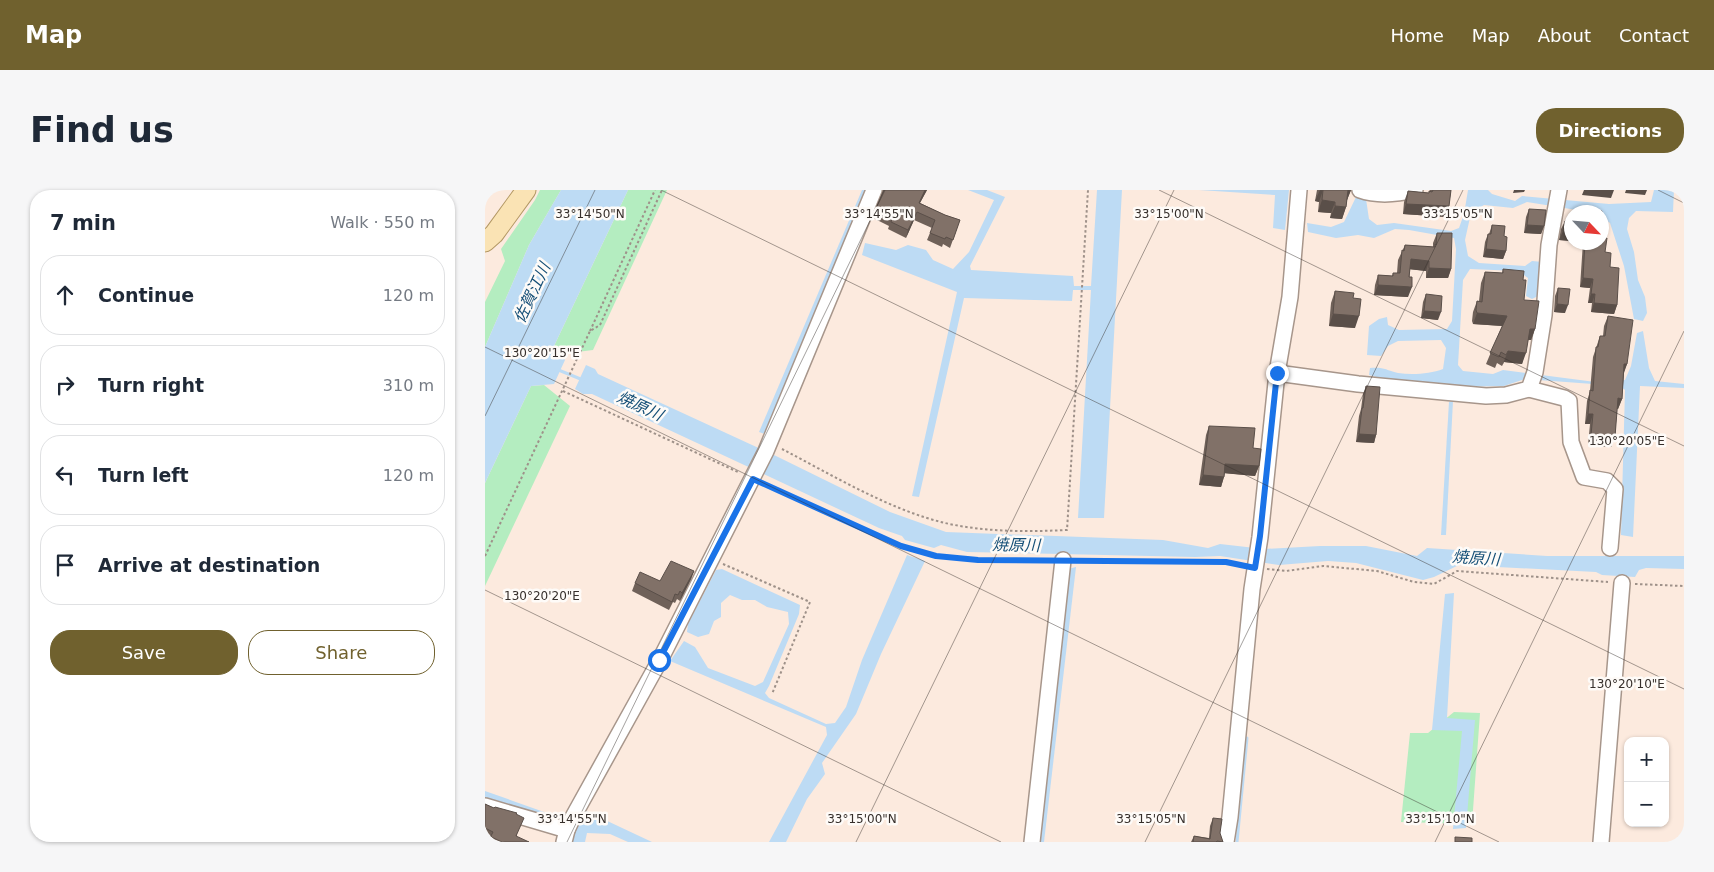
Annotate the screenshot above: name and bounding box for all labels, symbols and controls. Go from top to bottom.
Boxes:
text: Map [25,21,82,49]
text: Home [1391,25,1444,46]
text: Map [1472,25,1510,46]
text: About [1538,25,1591,46]
text: Contact [1619,25,1689,46]
button: Directions [1536,108,1684,153]
text: Find us [30,110,174,150]
north arrow [1564,205,1609,250]
text: 33°14'50"N [555,207,625,221]
text: 33°14'55"N [844,207,914,221]
text: 33°15'00"N [1134,207,1204,221]
text: 33°15'05"N [1423,207,1493,221]
text: 7 min [50,211,116,235]
text: Walk · 550 m [330,213,435,232]
water label: 佐賀江川 [510,258,555,326]
icon: ahead [51,281,79,309]
text: Continue [98,284,194,306]
text: 120 m [383,286,434,305]
text: 130°20'15"E [504,346,580,360]
route end [1266,362,1289,385]
icon: right [51,371,79,399]
text: Turn right [98,374,204,396]
text: 310 m [383,376,434,395]
water label: 焼原川 [614,387,668,426]
text: 130°20'05"E [1589,434,1665,448]
icon: left [51,461,79,489]
text: Turn left [98,464,189,486]
text: 120 m [383,466,434,485]
water label: 焼原川 [992,535,1042,555]
water label: 焼原川 [1451,547,1503,569]
icon: arrive [51,551,79,579]
text: Arrive at destination [98,554,320,576]
text: 130°20'20"E [504,589,580,603]
button: Save [50,630,238,675]
button: Share [248,630,435,675]
route start [648,649,671,672]
text: 130°20'10"E [1589,677,1665,691]
map controls [1624,737,1669,827]
button: + [1624,737,1669,782]
button: − [1624,782,1669,827]
text: 33°14'55"N [537,812,607,826]
text: 33°15'00"N [827,812,897,826]
text: 33°15'05"N [1116,812,1186,826]
text: 33°15'10"N [1405,812,1475,826]

